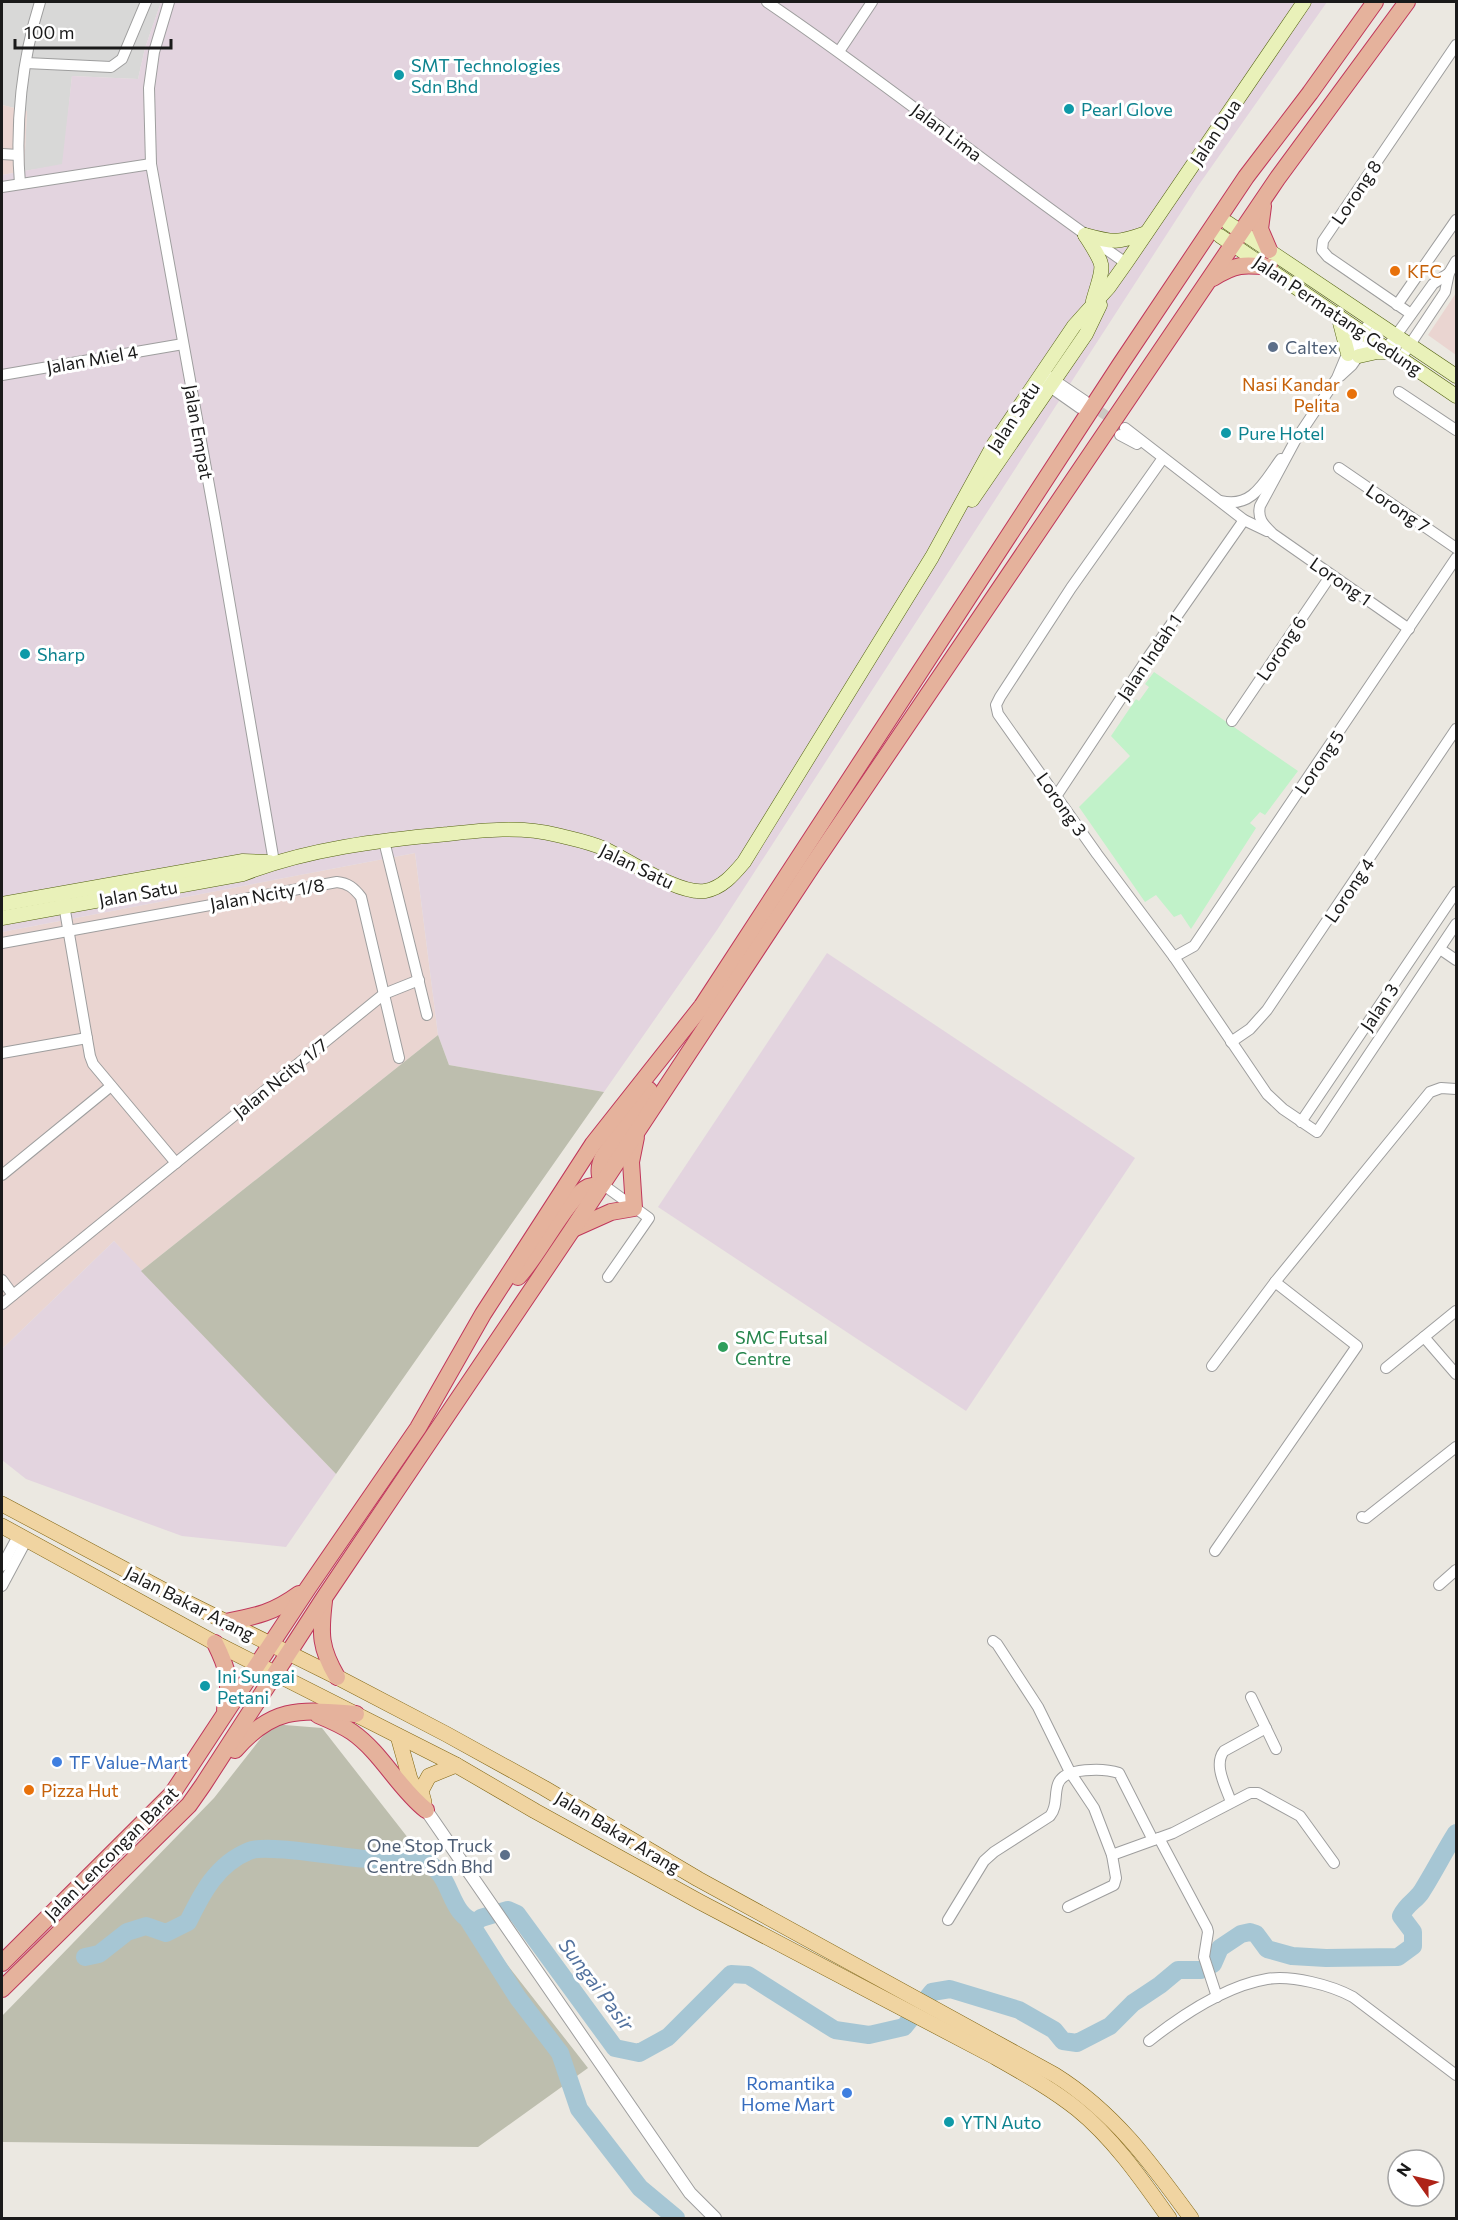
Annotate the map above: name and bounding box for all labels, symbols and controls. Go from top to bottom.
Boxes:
scale bar [15,12,171,50]
text: 100 m [24,21,74,43]
place label: SMT Technologies Sdn Bhd [411,54,560,97]
marker: SMT Technologies Sdn Bhd [392,68,406,82]
street label: Jalan Dua [1185,95,1245,169]
street label: Jalan Lima [907,98,987,166]
place label: Pearl Glove [1081,98,1173,120]
marker: Pearl Glove [1062,102,1076,116]
street label: Lorong 8 [1326,155,1386,228]
street label: Jalan Permatang Gedung [1249,250,1427,380]
place label: KFC [1407,260,1442,282]
marker: KFC [1388,264,1402,278]
place label: Caltex [1285,336,1338,358]
street label: Jalan Miel 4 [45,340,140,378]
marker: Caltex [1266,340,1280,354]
place label: Nasi Kandar Pelita [1242,373,1340,416]
street label: Jalan Satu [982,378,1044,456]
street label: Jalan Empat [180,383,218,481]
marker: Nasi Kandar Pelita [1345,387,1359,401]
place label: Pure Hotel [1238,422,1325,444]
marker: Pure Hotel [1219,426,1233,440]
street label: Lorong 7 [1362,479,1434,537]
street label: Lorong 1 [1306,552,1376,610]
street label: Jalan Indah 1 [1112,610,1186,704]
street label: Lorong 6 [1251,612,1311,684]
place label: Sharp [37,643,85,665]
marker: Sharp [18,647,32,661]
street label: Lorong 5 [1290,726,1348,798]
street label: Lorong 3 [1032,768,1092,840]
street label: Jalan Satu [596,839,678,893]
street label: Lorong 4 [1319,853,1379,926]
street label: Jalan Ncity 1/8 [208,873,326,915]
street label: Jalan Satu [97,875,179,911]
street label: Jalan 3 [1355,979,1403,1035]
street label: Jalan Ncity 1/7 [228,1033,332,1123]
place label: SMC Futsal Centre [735,1326,828,1369]
marker: SMC Futsal Centre [716,1340,730,1354]
street label: Jalan Bakar Arang [122,1561,259,1645]
place label: Ini Sungai Petani [217,1665,295,1708]
marker: Ini Sungai Petani [198,1679,212,1693]
place label: TF Value-Mart [69,1751,188,1773]
marker: TF Value-Mart [50,1755,64,1769]
place label: Pizza Hut [41,1779,119,1801]
street label: Jalan Lencongan Barat [40,1782,182,1924]
marker: Pizza Hut [22,1783,36,1797]
street label: Jalan Bakar Arang [551,1786,685,1878]
place label: One Stop Truck Centre Sdn Bhd [367,1834,493,1877]
marker: One Stop Truck Centre Sdn Bhd [498,1848,512,1862]
water label: Sungai Pasir [554,1933,640,2036]
place label: Romantika Home Mart [741,2072,835,2115]
marker: Romantika Home Mart [840,2086,854,2100]
place label: YTN Auto [961,2111,1042,2133]
marker: YTN Auto [942,2115,956,2129]
north arrow [1386,2148,1446,2208]
text: N [1392,2159,1414,2180]

